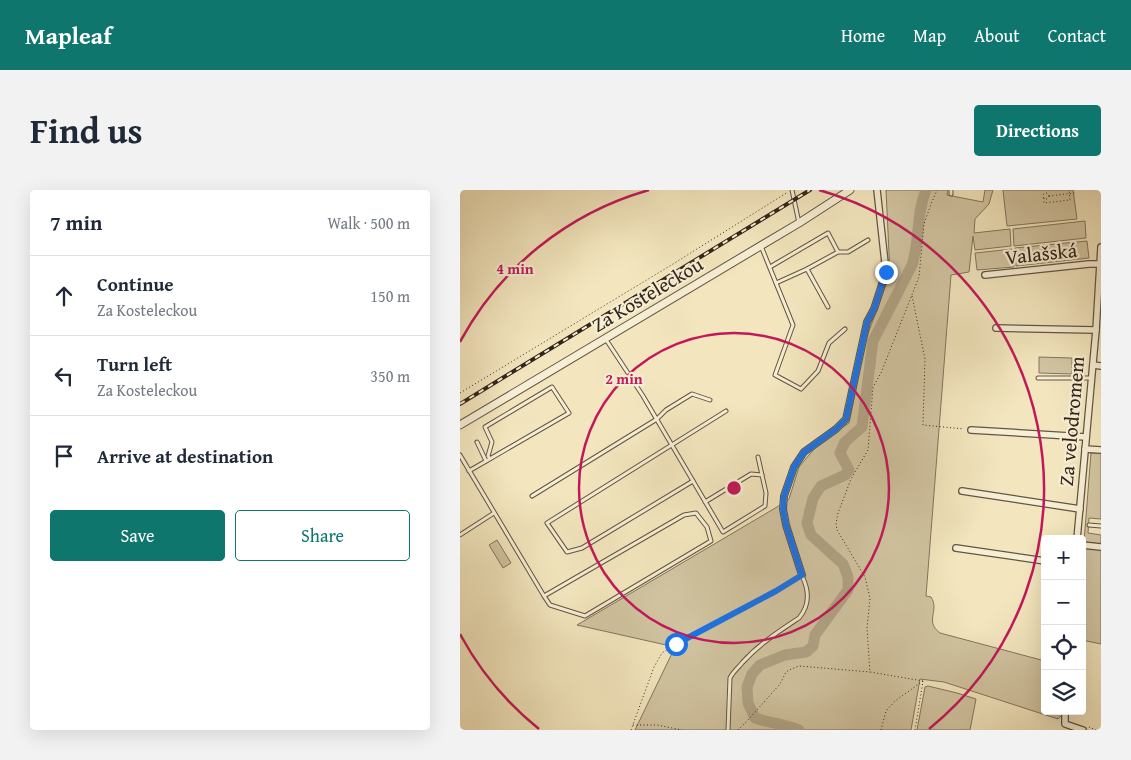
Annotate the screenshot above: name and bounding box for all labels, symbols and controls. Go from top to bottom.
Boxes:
text: Mapleaf [25,18,112,53]
text: Home [841,22,885,49]
text: Map [913,22,946,49]
text: About [974,22,1020,49]
text: Contact [1048,22,1106,49]
text: Find us [30,105,143,156]
button: Directions [974,105,1101,156]
text: 7 min [50,207,102,238]
text: Walk · 500 m [327,211,410,235]
street label: Valašská [1004,235,1079,271]
street label: Za Kosteleckou [586,249,708,339]
text: 4 min [496,258,534,279]
route end [875,261,898,284]
text: Continue [97,270,174,298]
icon: ahead [50,282,78,310]
text: 150 m [370,284,410,308]
text: Za Kosteleckou [97,298,197,322]
text: Turn left [97,350,172,378]
street label: Za velodromem [1051,354,1091,487]
icon: left [50,362,78,390]
text: 350 m [370,364,410,388]
text: 2 min [605,368,643,389]
text: Za Kosteleckou [97,378,197,402]
icon: arrive [50,442,78,470]
text: Arrive at destination [97,442,273,470]
centre of rings [725,479,743,497]
button: Save [50,510,225,561]
button: Share [235,510,410,561]
map controls [1041,535,1086,715]
button: + [1041,535,1086,580]
button: − [1041,580,1086,625]
button: locate [1041,625,1086,670]
route start [665,633,688,656]
button: layers [1041,670,1086,715]

